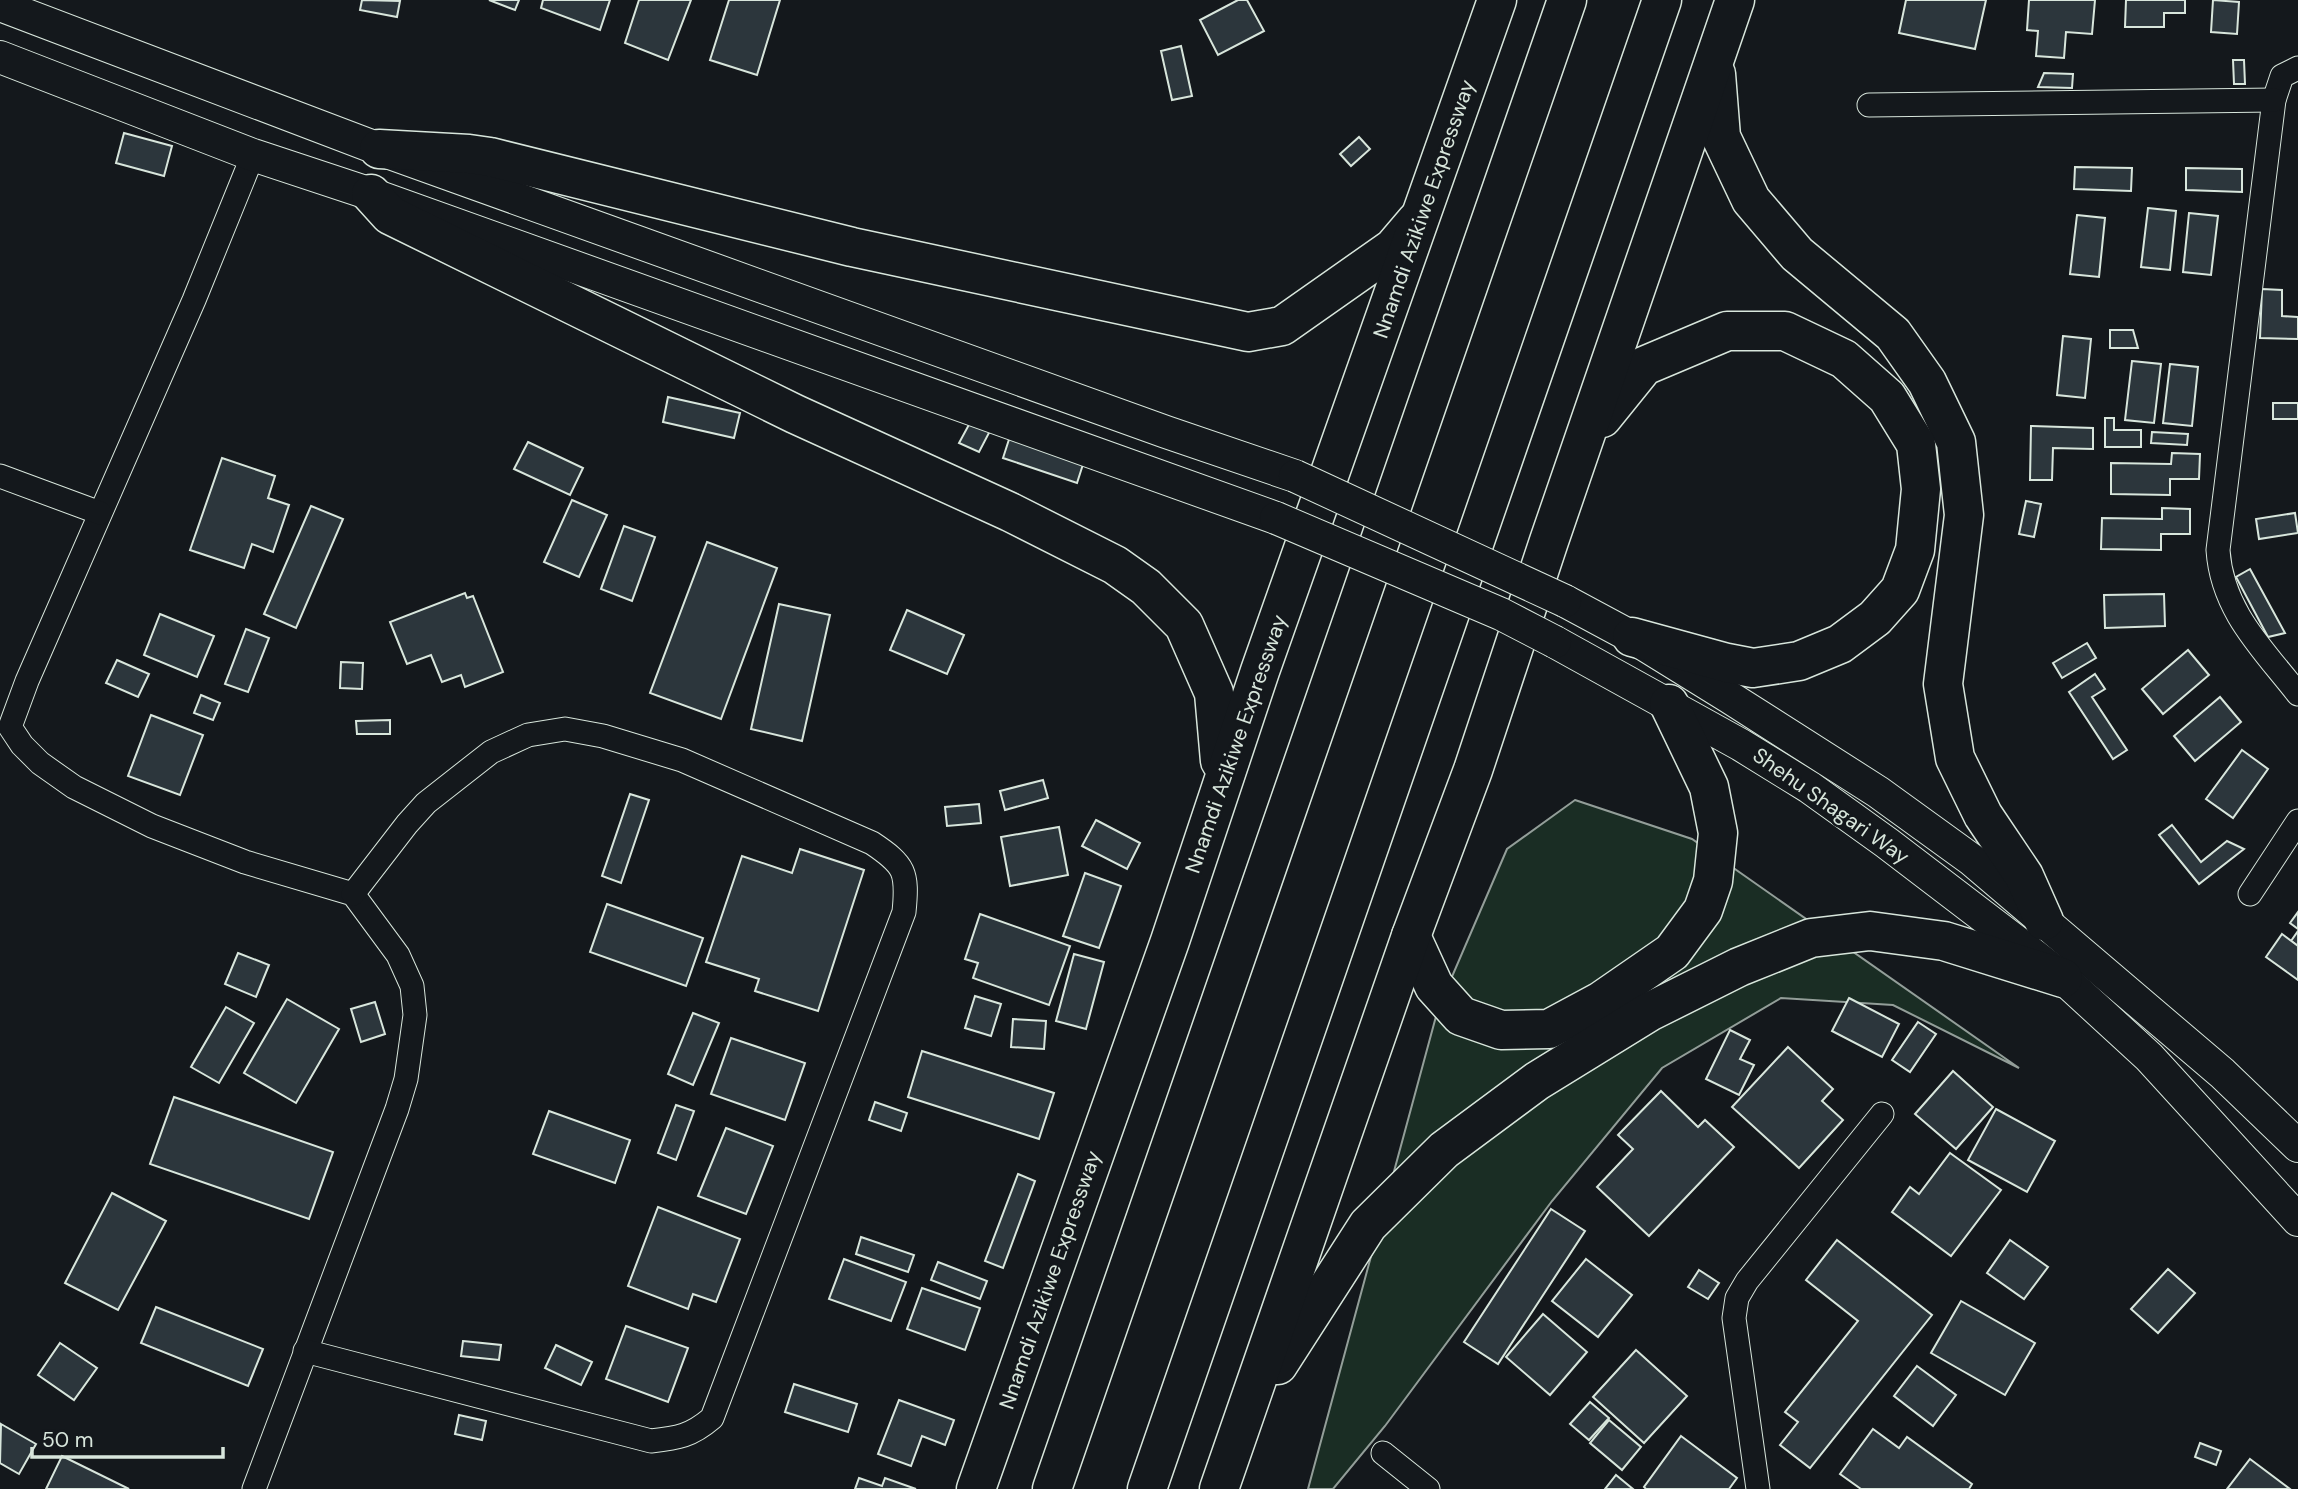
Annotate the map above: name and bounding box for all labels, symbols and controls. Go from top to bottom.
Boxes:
street label: Nnamdi Azikiwe Expressway [1367,76,1482,342]
street label: Nnamdi Azikiwe Expressway [1179,611,1294,877]
street label: Shehu Shagari Way [1747,741,1915,871]
street label: Nnamdi Azikiwe Expressway [993,1147,1108,1413]
scale bar [32,1416,222,1460]
text: 50 m [42,1426,93,1454]

